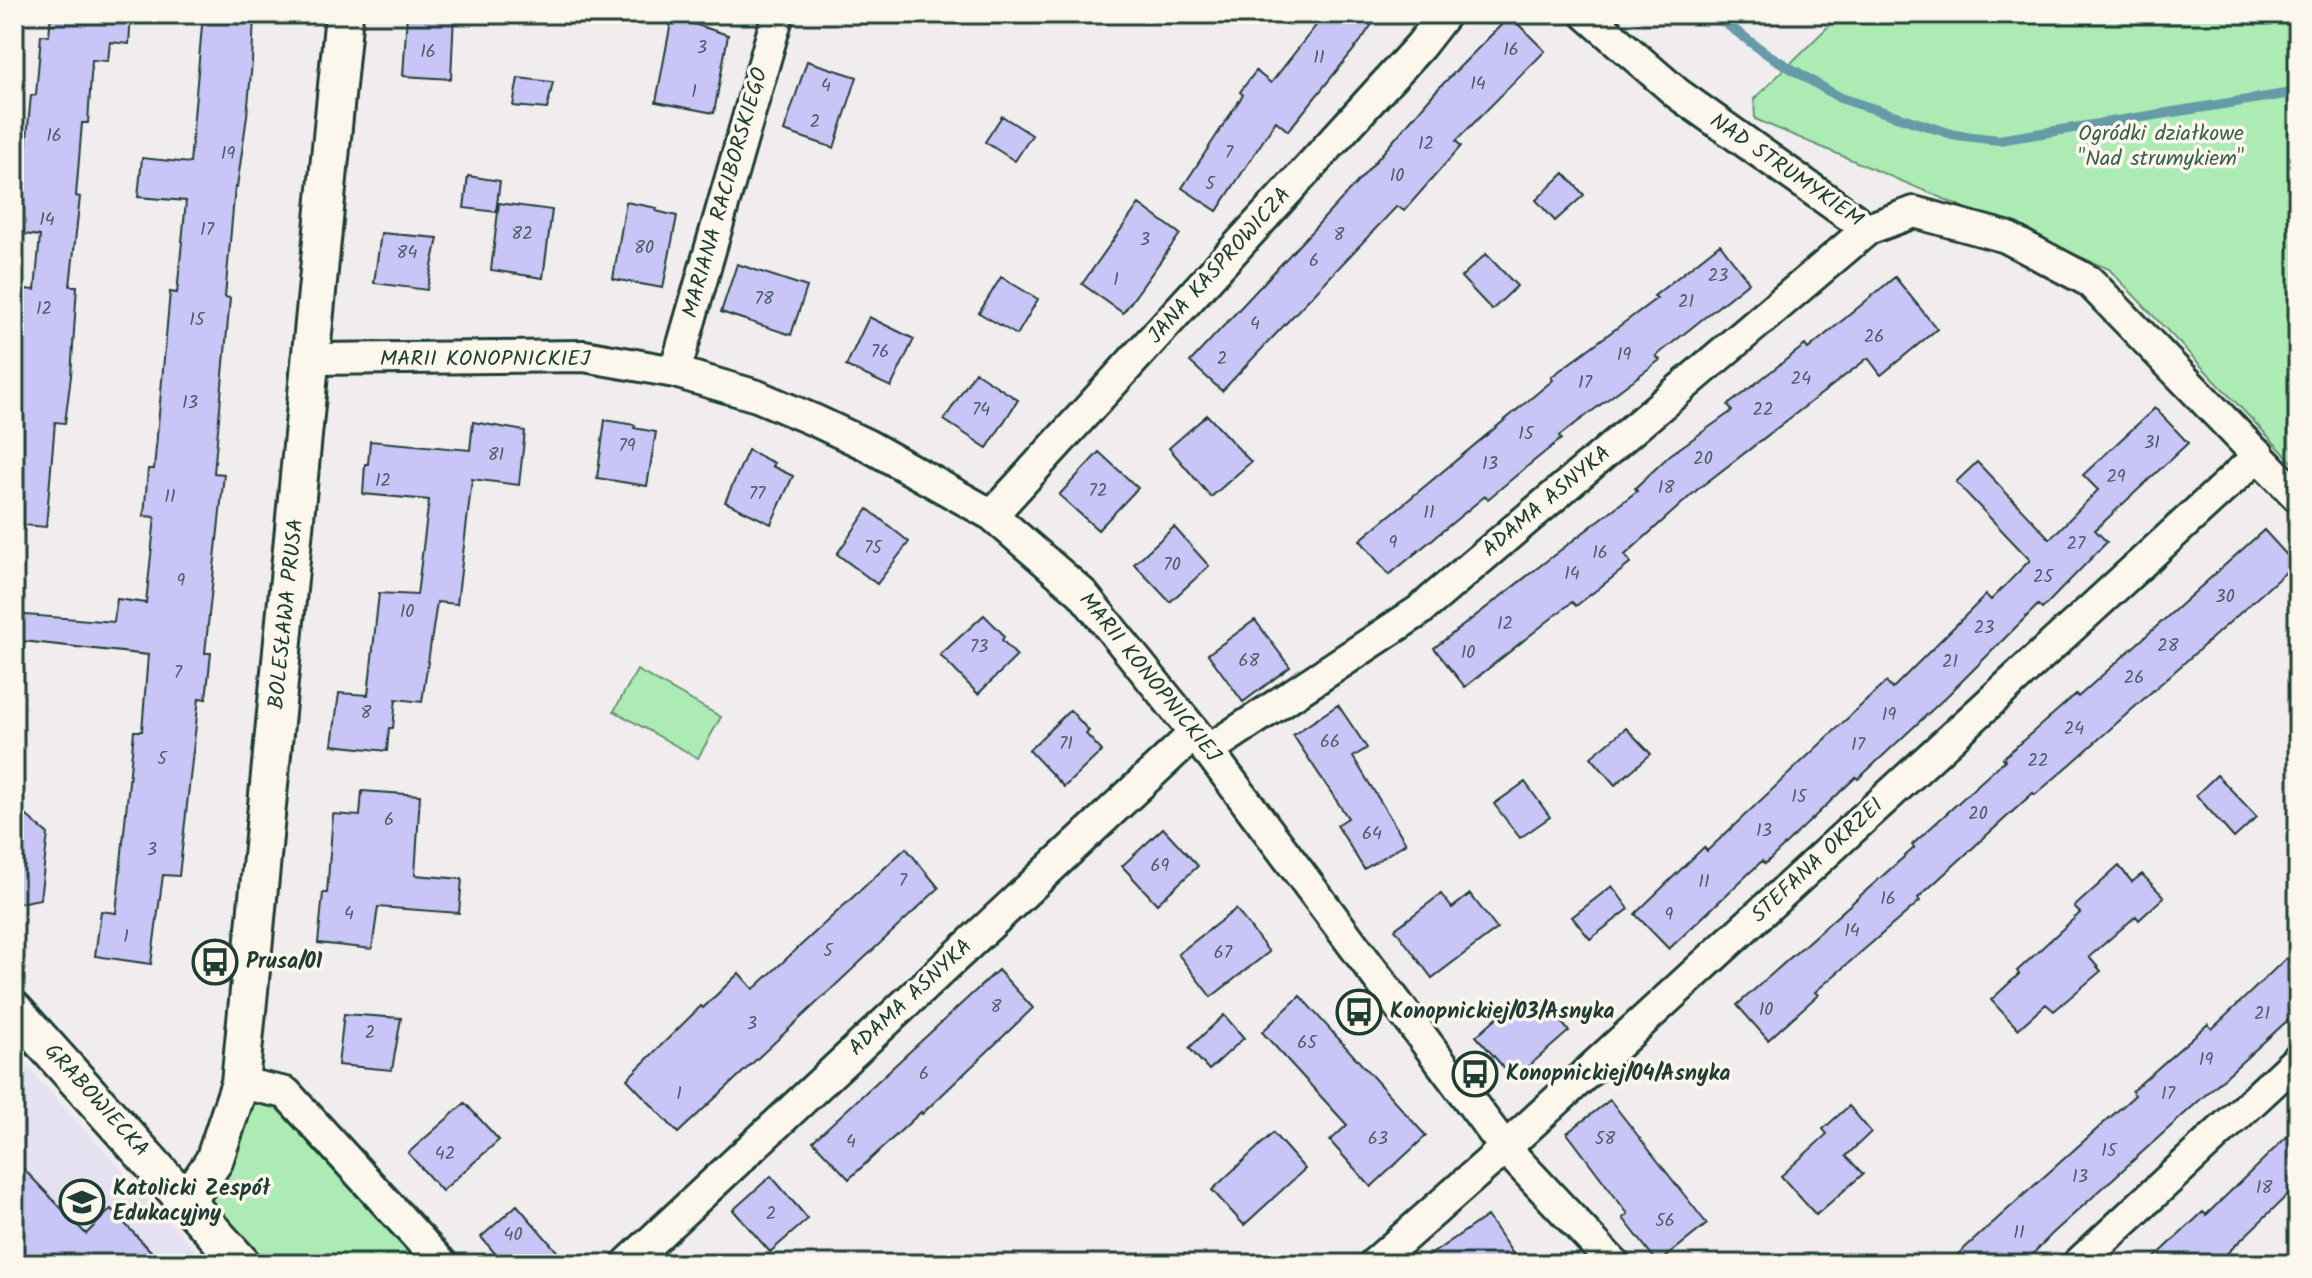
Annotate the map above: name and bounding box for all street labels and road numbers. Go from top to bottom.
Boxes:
street label: MARIANA RACIBORSKIEGO [674,63,779,322]
street label: NAD STRUMYKIEM [1702,105,1871,238]
street label: JANA KASPROWICZA [1140,179,1300,353]
street label: MARII KONOPNICKIEJ [380,342,591,377]
street label: ADAMA ASNYKA [1475,437,1619,567]
street label: BOLESŁAWA PRUSA [260,517,314,711]
street label: MARII KONOPNICKIEJ [1069,585,1229,771]
street label: STEFANA OKRZEI [1744,790,1892,932]
street label: ADAMA ASNYKA [841,931,981,1065]
street label: GRABOWIECKA [35,1036,157,1166]

